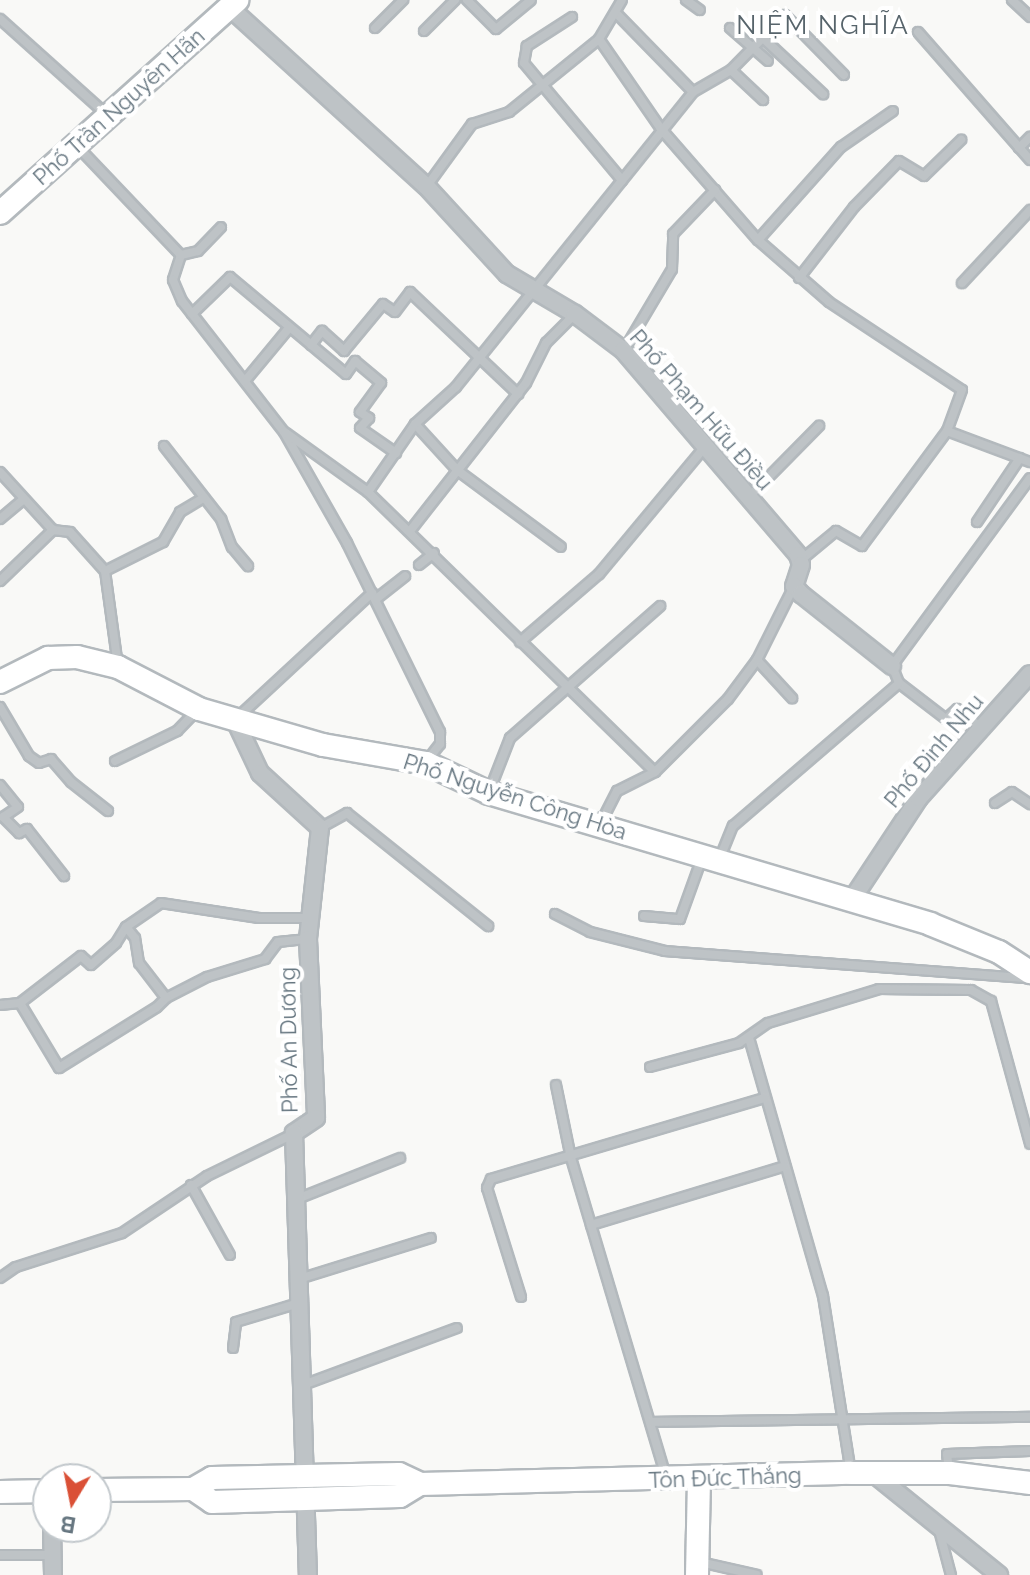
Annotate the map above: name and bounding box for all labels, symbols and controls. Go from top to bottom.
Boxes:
district label: NIỆM NGHĨA [736,10,910,42]
street label: Phố Trần Nguyên Hãn [28,23,210,191]
street label: Phố Phạm Hữu Điều [624,324,778,496]
street label: Phố Đinh Nhu [879,689,989,813]
street label: Phố Nguyễn Công Hòa [400,748,630,846]
street label: Phố An Dương [275,966,303,1114]
street label: Tôn Đức Thắng [648,1462,802,1494]
north arrow [32,1463,112,1543]
text: B [59,1511,78,1539]

